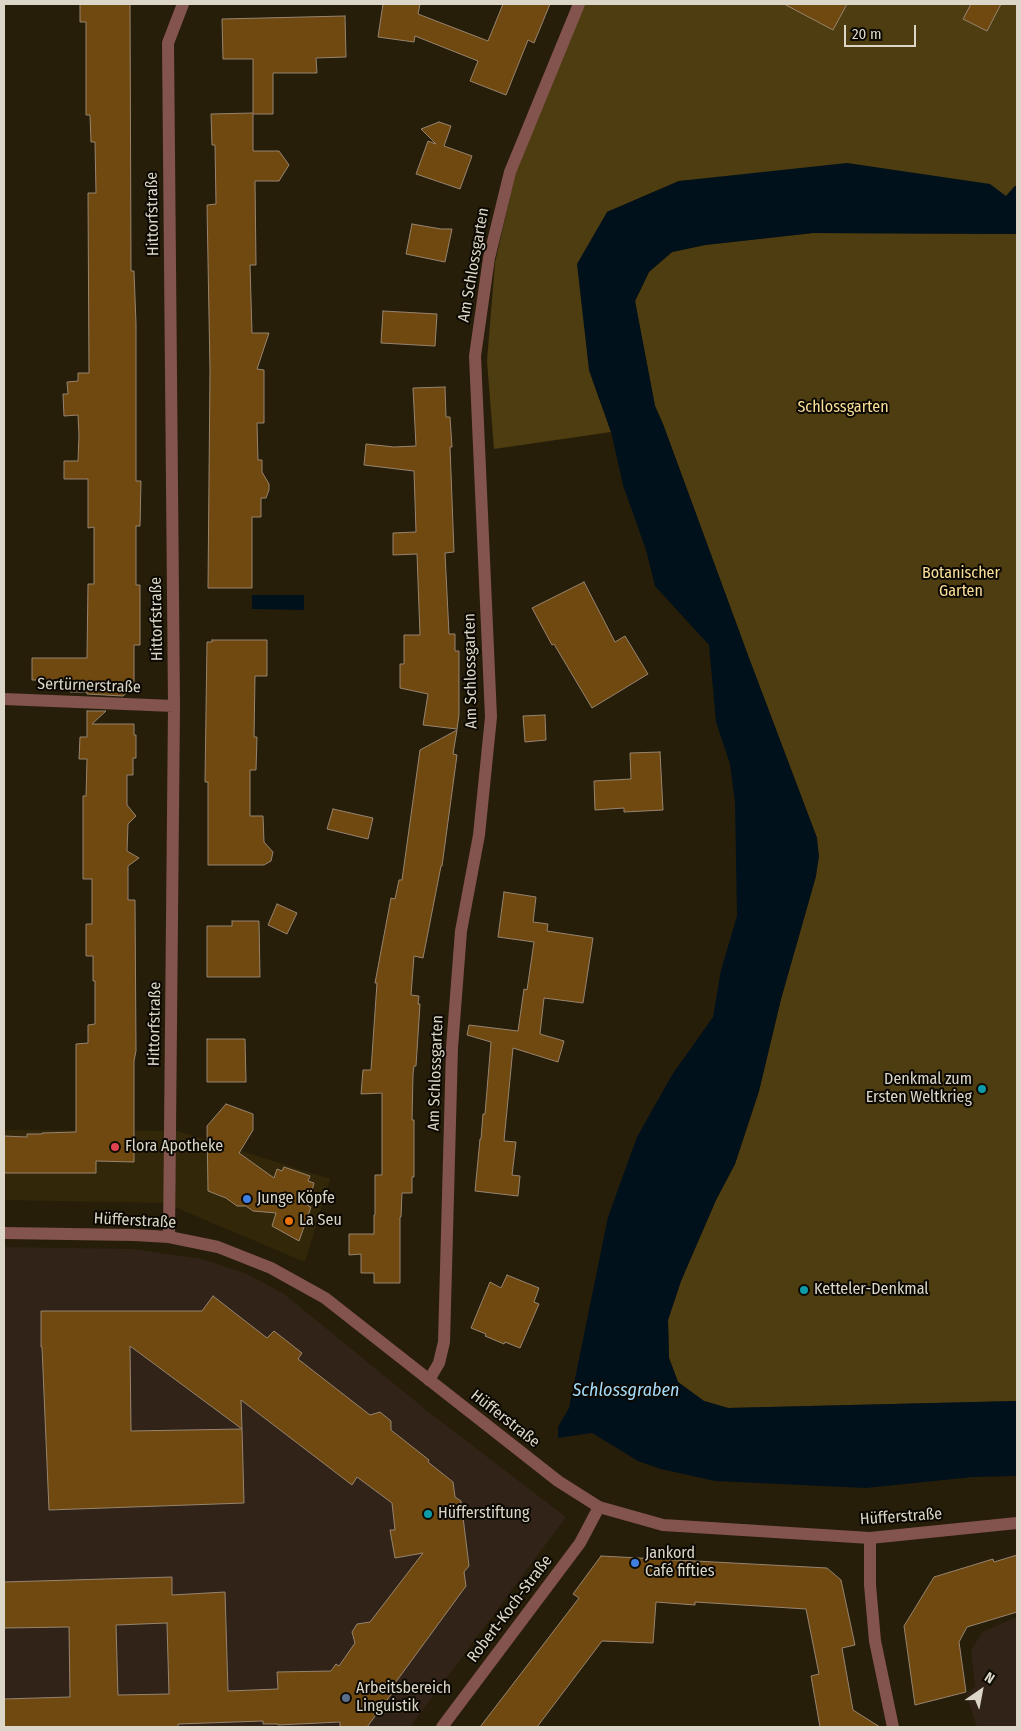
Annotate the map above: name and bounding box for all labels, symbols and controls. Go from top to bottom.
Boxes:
scale bar [846,15,918,47]
text: 20 m [852,25,882,43]
street label: Hittorfstraße [143,172,163,256]
street label: Am Schlossgarten [454,206,494,324]
park label: Schlossgarten [797,398,889,418]
park label: Botanischer Garten [922,564,1000,602]
street label: Hittorfstraße [147,577,167,661]
street label: Am Schlossgarten [460,613,482,729]
street label: Sertürnerstraße [37,675,141,697]
street label: Hittorfstraße [145,982,165,1066]
street label: Am Schlossgarten [424,1015,448,1131]
place label: Denkmal zum Ersten Weltkrieg [866,1070,972,1108]
marker: Denkmal zum Ersten Weltkrieg [976,1083,988,1095]
place label: Flora Apotheke [125,1137,223,1157]
marker: Flora Apotheke [109,1141,121,1153]
place label: Junge Köpfe [257,1189,335,1209]
marker: Junge Köpfe [241,1193,253,1205]
street label: Hüfferstraße [93,1209,177,1233]
place label: La Seu [299,1211,342,1231]
marker: La Seu [283,1215,295,1227]
place label: Ketteler-Denkmal [814,1280,929,1300]
marker: Ketteler-Denkmal [798,1284,810,1296]
water label: Schlossgraben [573,1380,679,1402]
street label: Hüfferstraße [467,1386,543,1452]
place label: Hüfferstiftung [438,1504,530,1524]
street label: Hüfferstraße [859,1505,943,1529]
marker: Hüfferstiftung [422,1508,434,1520]
place label: Jankord Café fifties [645,1544,714,1582]
street label: Robert-Koch-Straße [463,1552,557,1666]
marker: Jankord Café fifties [629,1557,641,1569]
north arrow [956,1666,1006,1716]
text: N [981,1669,998,1687]
place label: Arbeitsbereich Linguistik [356,1679,451,1717]
marker: Arbeitsbereich Linguistik [340,1692,352,1704]

